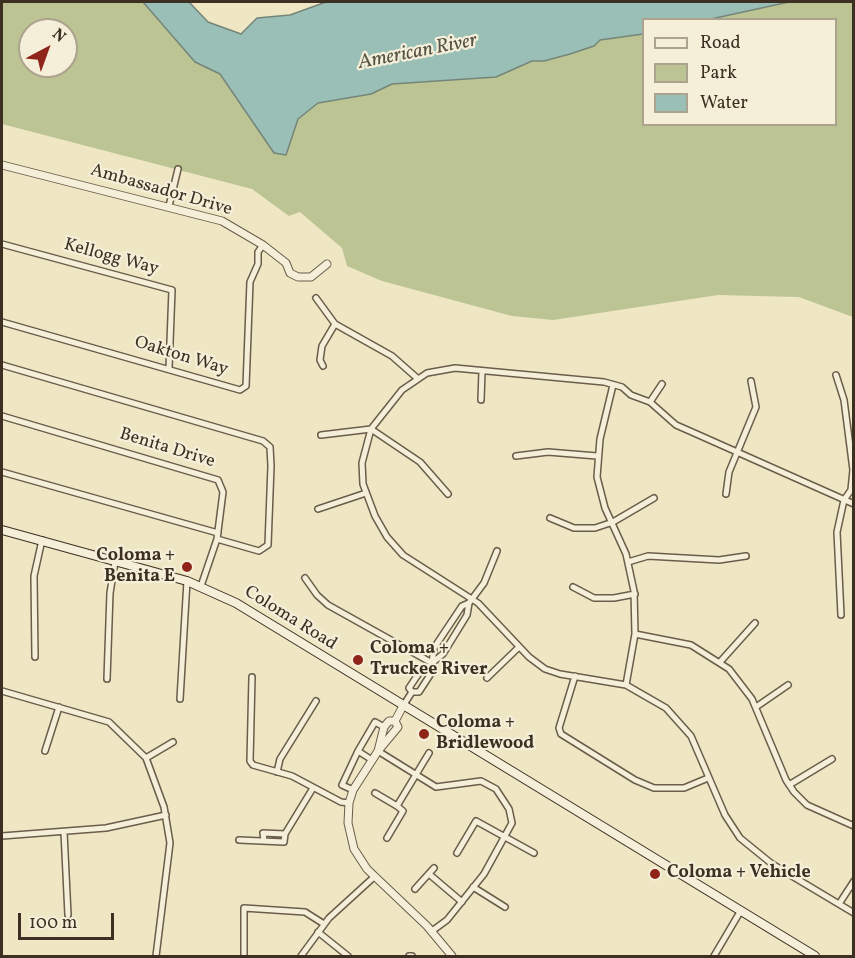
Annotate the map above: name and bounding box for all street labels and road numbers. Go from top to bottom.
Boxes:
street label: Ambassador Drive [88,160,234,222]
street label: Kellogg Way [61,235,161,281]
street label: Oakton Way [131,332,231,382]
street label: Benita Drive [117,424,217,474]
street label: Coloma Road [240,582,340,656]

